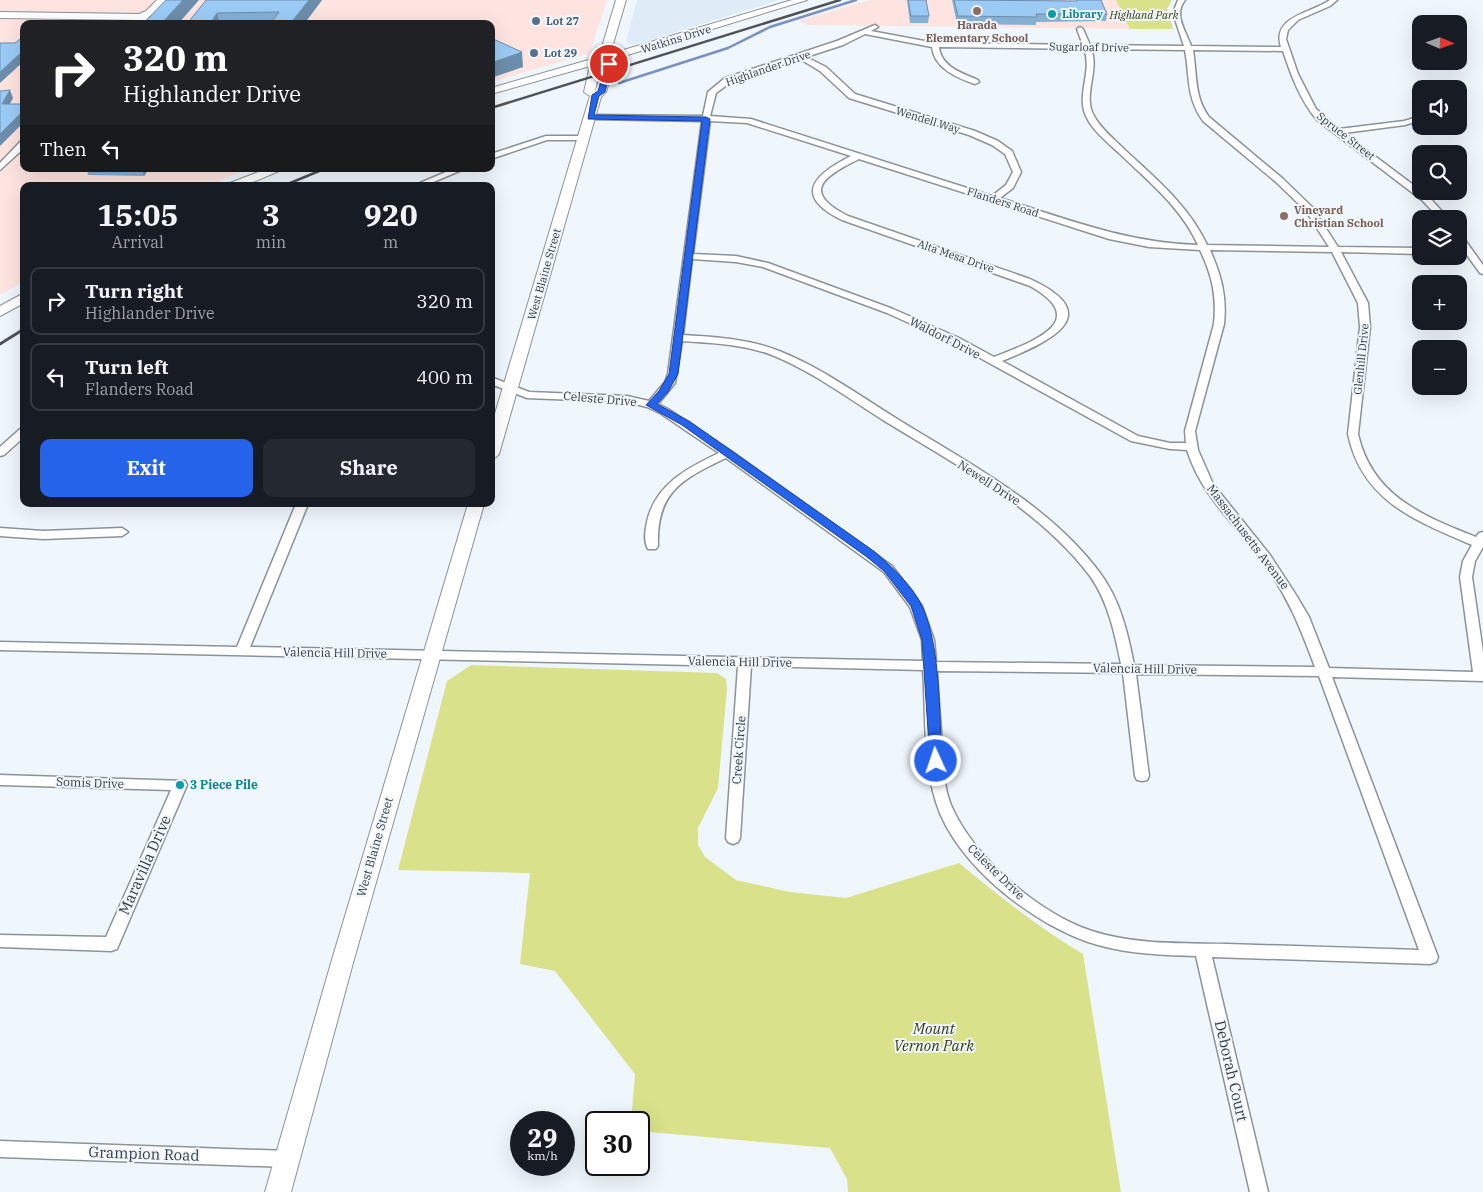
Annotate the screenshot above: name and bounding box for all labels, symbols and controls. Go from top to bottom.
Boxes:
marker: Harada Elementary School [971,5,983,17]
place label: Library [1062,7,1104,21]
marker: Library [1046,8,1058,20]
park label: Highland Park [1108,8,1179,22]
place label: Lot 27 [546,14,579,28]
marker: Lot 27 [530,15,542,27]
north arrow [1412,15,1468,70]
map controls [1412,15,1467,395]
place label: Harada Elementary School [926,18,1029,45]
street label: Watkins Drive [639,22,713,56]
text: 320 m [123,35,228,81]
street label: Sugarloaf Drive [1049,39,1129,55]
icon: right [40,40,105,105]
pin [588,43,630,85]
place label: Lot 29 [544,46,577,60]
marker: Lot 29 [528,47,540,59]
street label: Highlander Drive [724,47,812,89]
icon: arrive [595,50,623,78]
text: Highlander Drive [123,79,301,108]
button: sound [1412,80,1467,135]
street label: Wendell Way [894,104,962,136]
street label: Spruce Street [1314,109,1378,163]
icon: left [97,135,125,163]
text: Then [40,137,87,161]
button: search [1412,145,1467,200]
street label: Flanders Road [965,184,1041,220]
text: 15:05 [97,195,178,234]
text: 3 [262,195,280,234]
text: 920 [364,195,418,234]
place label: Vineyard Christian School [1294,203,1384,230]
marker: Vineyard Christian School [1278,210,1290,222]
button: layers [1412,210,1467,265]
street label: West Blaine Street [524,227,564,321]
text: Arrival [112,232,164,252]
text: min [256,232,286,252]
text: m [383,232,398,252]
street label: Alta Mesa Drive [916,236,996,276]
button: + [1412,275,1467,330]
text: Turn right [85,279,183,303]
icon: right [42,287,70,315]
text: 320 m [416,289,473,313]
text: Highlander Drive [85,303,215,323]
street label: Waldorf Drive [907,313,983,362]
street label: Glenhill Drive [1350,323,1372,395]
button: − [1412,340,1467,395]
text: Turn left [85,355,168,379]
icon: left [42,363,70,391]
text: 400 m [416,365,473,389]
text: Flanders Road [85,379,194,399]
street label: Celeste Drive [563,388,637,409]
button: Exit [40,439,253,497]
button: Share [263,439,475,497]
street label: Newell Drive [955,457,1023,508]
street label: Massachusetts Avenue [1204,481,1293,592]
street label: Valencia Hill Drive [283,644,387,661]
street label: Valencia Hill Drive [688,653,792,670]
street label: Valencia Hill Drive [1093,660,1197,677]
street label: Creek Circle [729,715,748,785]
position arrow [909,734,961,786]
street label: Somis Drive [56,774,124,791]
place label: 3 Piece Pile [190,777,258,792]
marker: 3 Piece Pile [174,779,186,791]
street label: West Blaine Street [353,795,396,898]
street label: Maravilla Drive [114,812,175,918]
street label: Celeste Drive [965,841,1028,903]
street label: Deborah Court [1211,1018,1252,1123]
park label: Mount Vernon Park [894,1019,974,1055]
speed limit sign: 30 [585,1111,650,1176]
text: 29 [527,1121,558,1154]
street label: Grampion Road [88,1142,200,1165]
text: km/h [527,1148,558,1163]

